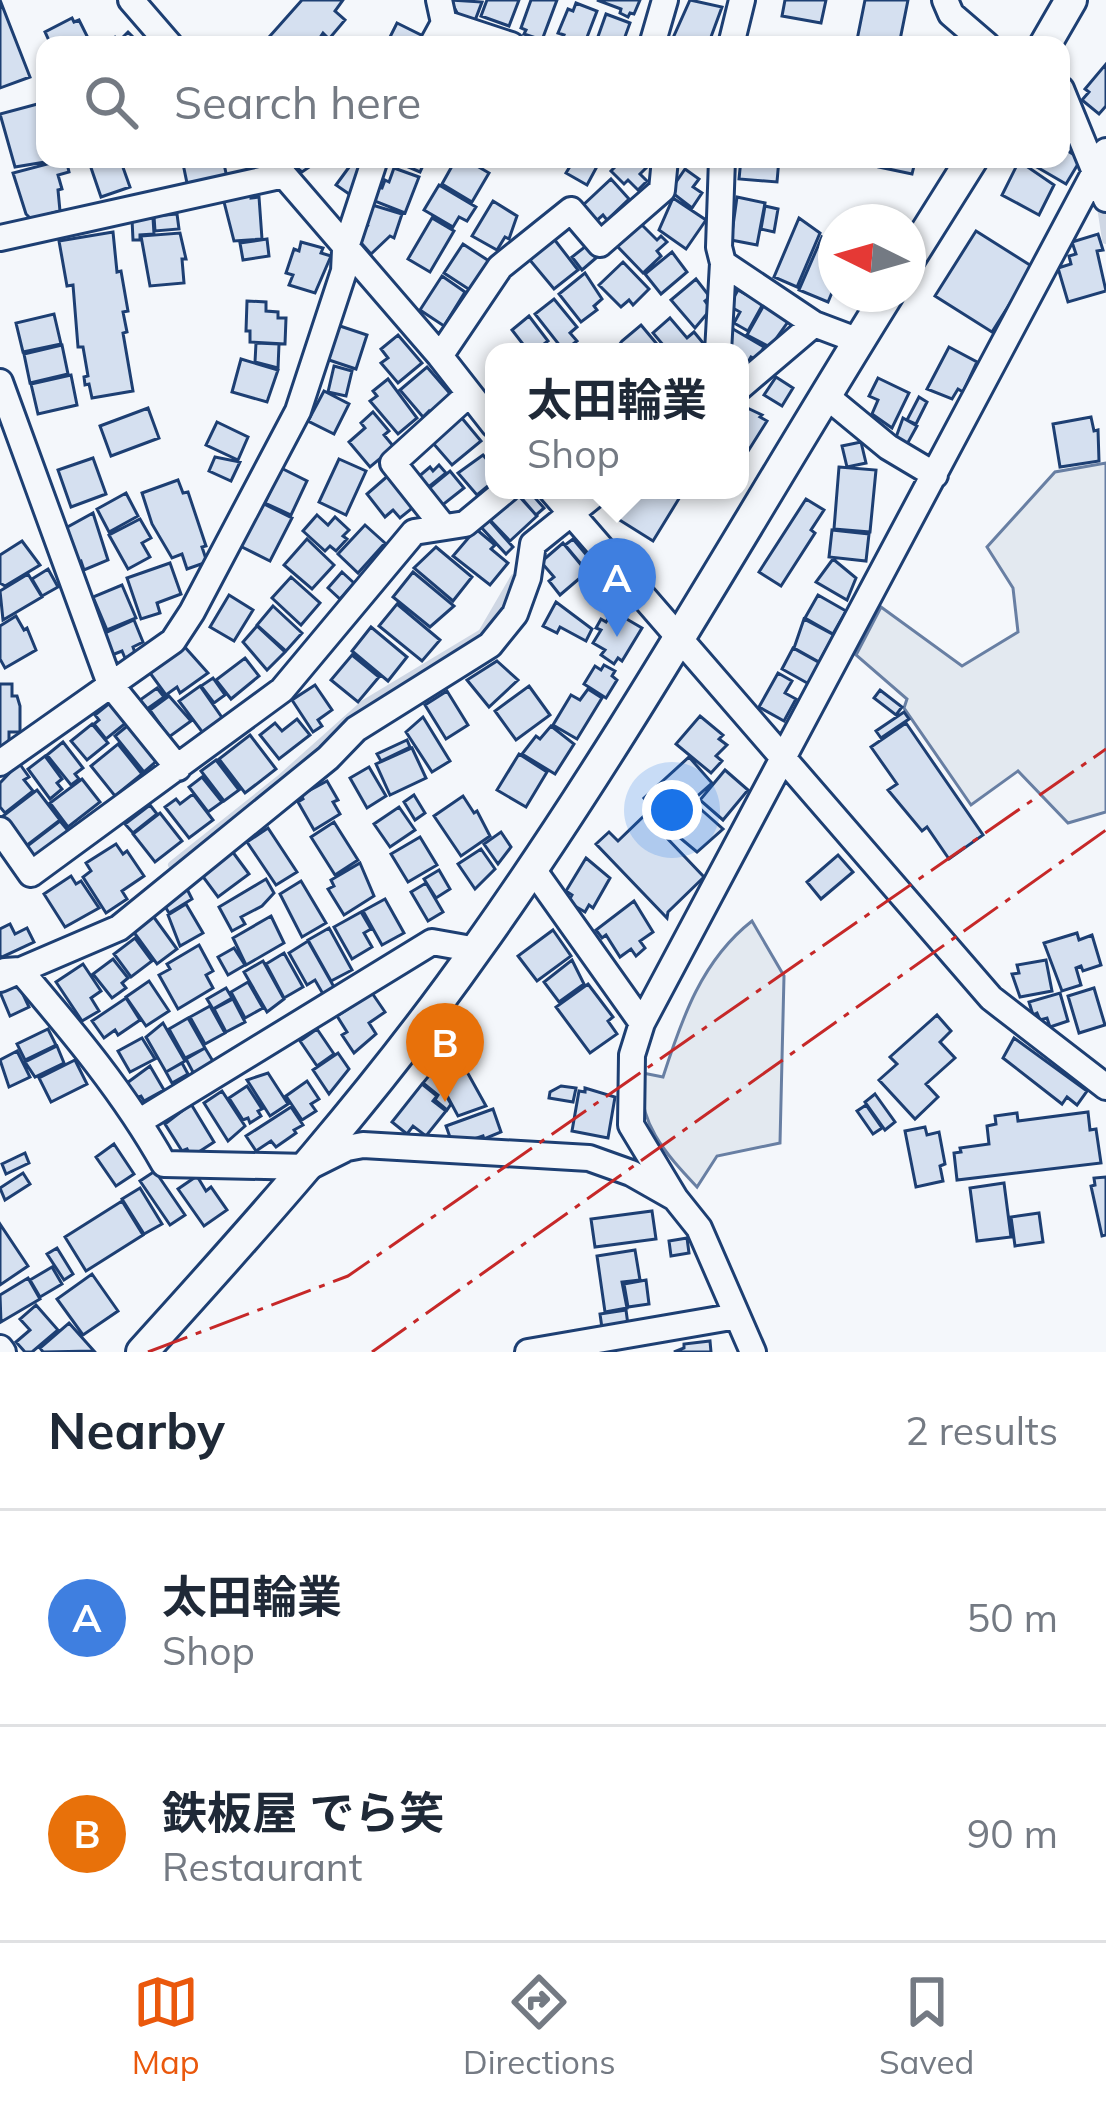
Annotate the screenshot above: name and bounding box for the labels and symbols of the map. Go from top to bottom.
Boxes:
north arrow [818,204,926,312]
pin: A [578,538,656,637]
your location [642,780,702,840]
pin: B [406,1003,484,1102]

